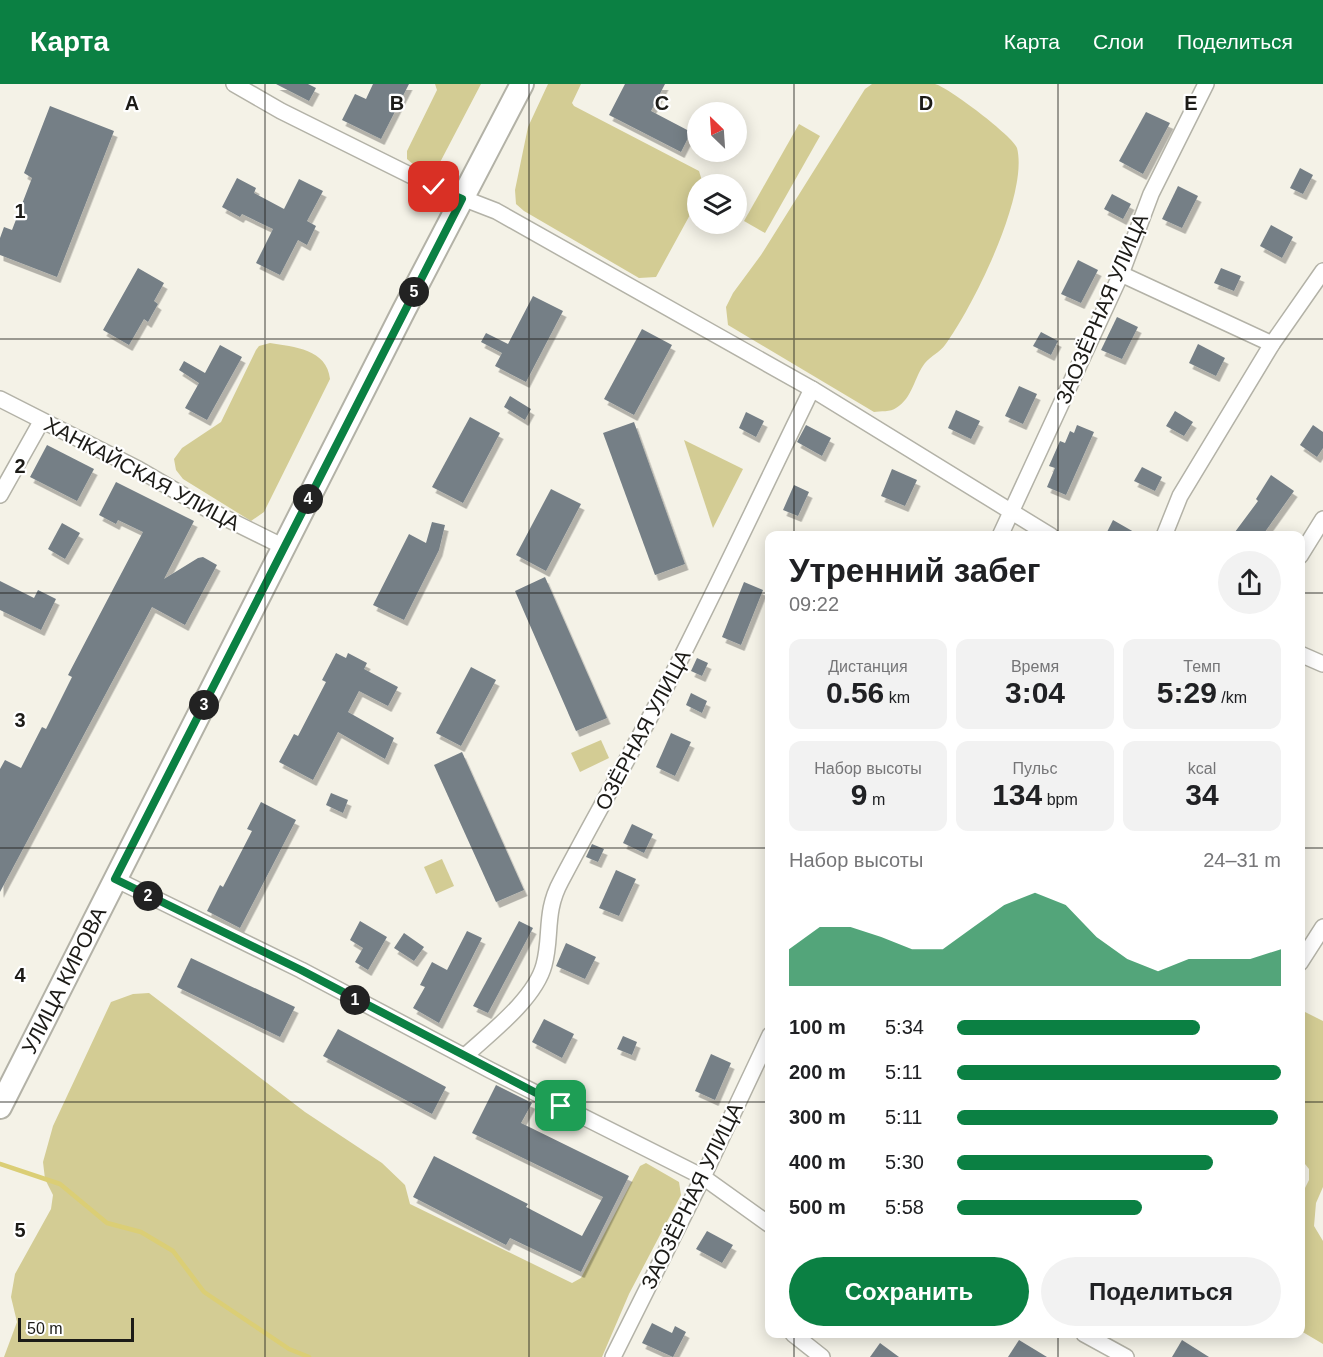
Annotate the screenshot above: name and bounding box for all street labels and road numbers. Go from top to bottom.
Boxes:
street label: ЗАОЗЁРНАЯ УЛИЦА [1051,210,1152,407]
street label: ХАНКАЙСКАЯ УЛИЦА [41,412,244,535]
street label: ОЗЁРНАЯ УЛИЦА [591,646,695,814]
street label: УЛИЦА КИРОВА [17,903,111,1057]
street label: ЗАОЗЁРНАЯ УЛИЦА [636,1099,747,1293]

